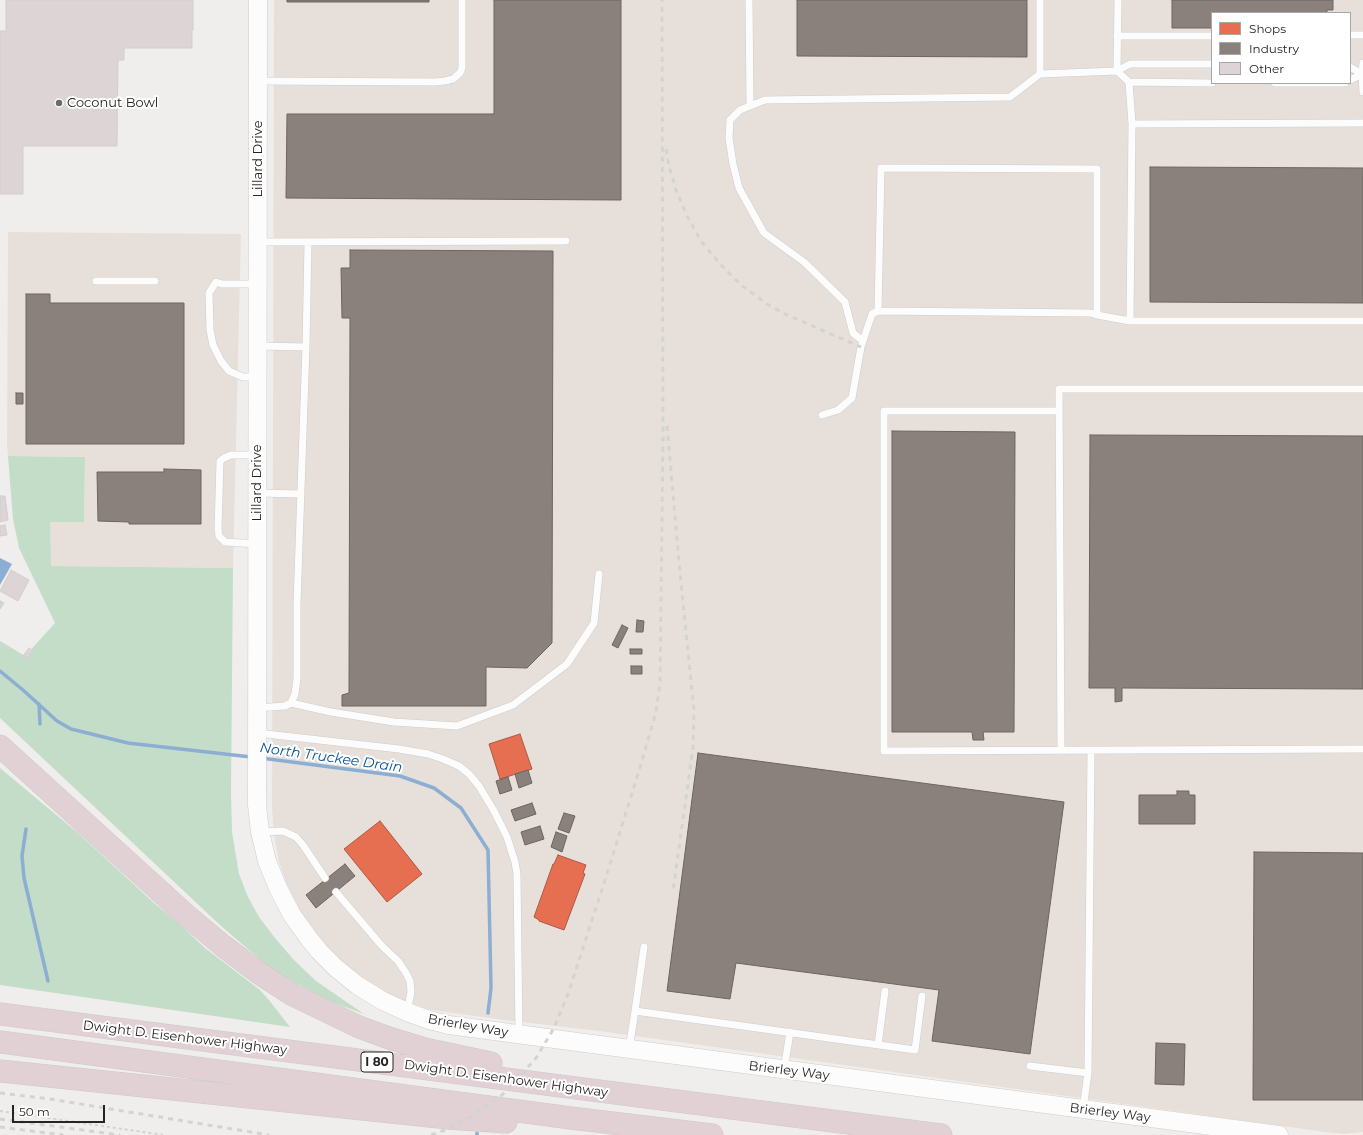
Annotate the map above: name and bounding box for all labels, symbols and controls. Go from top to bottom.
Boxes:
legend [1211,12,1351,84]
text: Shops [1249,21,1286,36]
text: Industry [1249,41,1299,56]
text: Other [1249,61,1284,76]
place label: Coconut Bowl [67,95,158,111]
marker: Coconut Bowl [54,98,64,108]
street label: Lillard Drive [250,120,266,198]
street label: Lillard Drive [249,444,265,522]
water label: North Truckee Drain [259,740,403,776]
street label: Brierley Way [427,1011,509,1041]
street label: Dwight D. Eisenhower Highway [82,1018,288,1058]
road number: I 80 [361,1052,393,1072]
street label: Dwight D. Eisenhower Highway [403,1057,609,1101]
street label: Brierley Way [748,1058,830,1084]
scale bar [14,1097,107,1123]
street label: Brierley Way [1069,1100,1151,1126]
text: 50 m [19,1104,50,1119]

